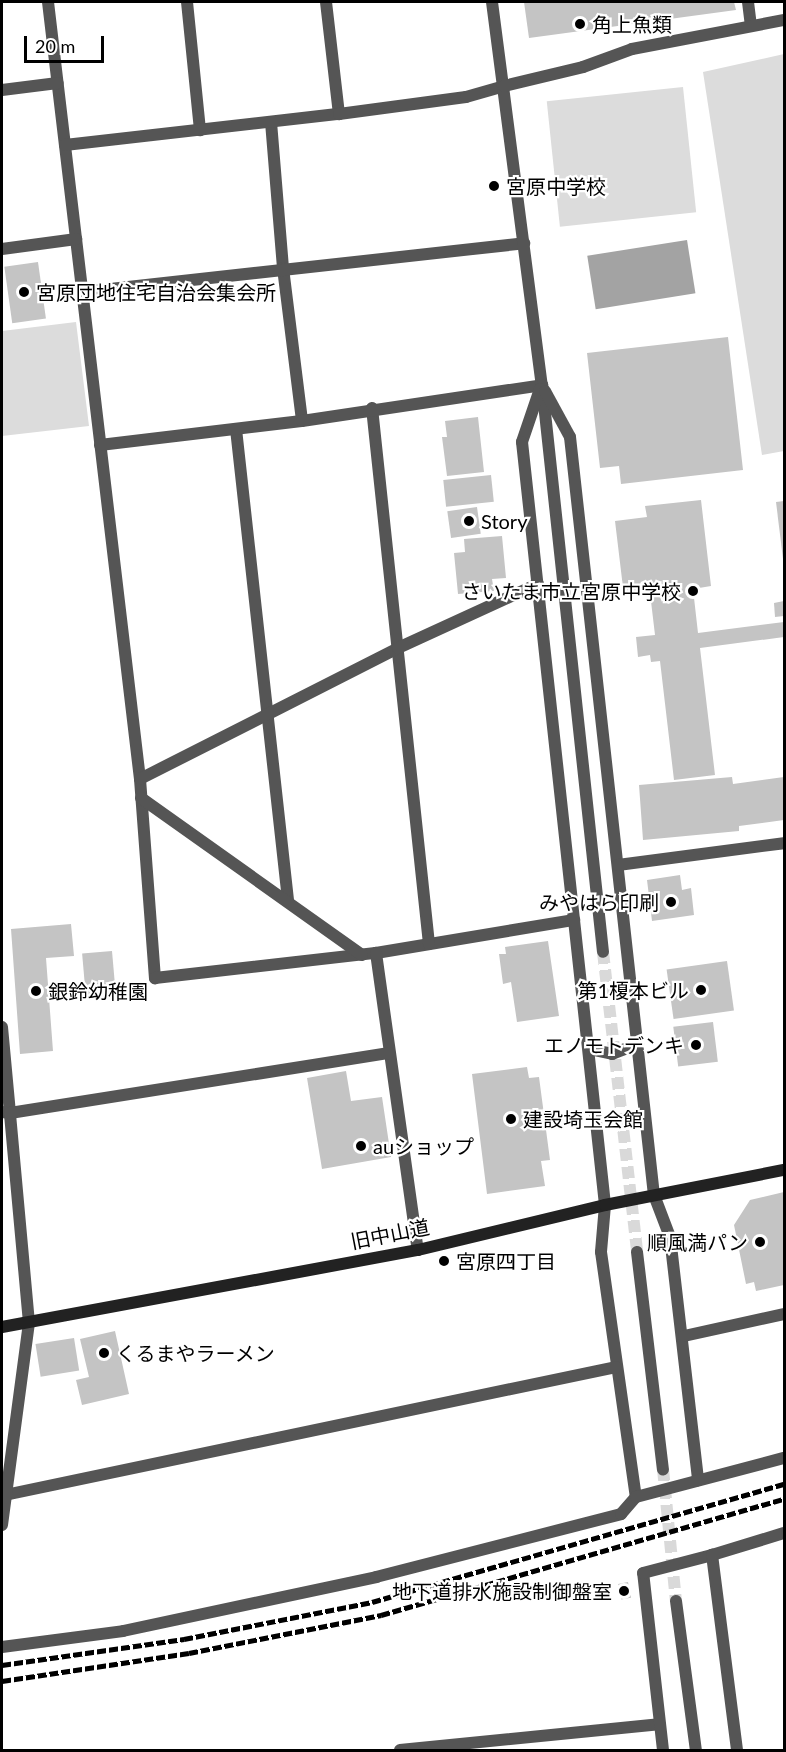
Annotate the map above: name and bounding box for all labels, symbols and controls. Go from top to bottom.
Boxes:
place label: 角上魚類 [592,12,672,36]
marker: 角上魚類 [573,17,587,31]
scale bar [27,24,106,62]
text: 20 m [35,35,75,57]
place label: 宮原中学校 [506,174,606,198]
marker: 宮原中学校 [487,179,501,193]
place label: 宮原団地住宅自治会集会所 [36,280,276,304]
marker: 宮原団地住宅自治会集会所 [17,285,31,299]
place label: Story [481,509,527,533]
marker: Story [462,514,476,528]
place label: さいたま市立宮原中学校 [461,579,681,603]
marker: さいたま市立宮原中学校 [686,584,700,598]
place label: みやはら印刷 [539,890,659,914]
marker: みやはら印刷 [664,895,678,909]
place label: 第1榎本ビル [577,978,689,1002]
place label: 銀鈴幼稚園 [48,979,148,1003]
marker: 第1榎本ビル [694,983,708,997]
marker: 銀鈴幼稚園 [29,984,43,998]
place label: エノモトデンキ [544,1033,684,1057]
marker: エノモトデンキ [689,1038,703,1052]
place label: 建設埼玉会館 [523,1107,643,1131]
marker: 建設埼玉会館 [504,1112,518,1126]
place label: auショップ [373,1134,474,1158]
marker: auショップ [354,1139,368,1153]
street label: 旧中山道 [348,1215,432,1253]
place label: 順風満パン [648,1230,748,1254]
marker: 順風満パン [753,1235,767,1249]
place label: 宮原四丁目 [456,1249,556,1273]
marker: 宮原四丁目 [437,1254,451,1268]
place label: くるまやラーメン [116,1341,276,1365]
marker: くるまやラーメン [97,1346,111,1360]
place label: 地下道排水施設制御盤室 [392,1579,612,1603]
marker: 地下道排水施設制御盤室 [617,1584,631,1598]

